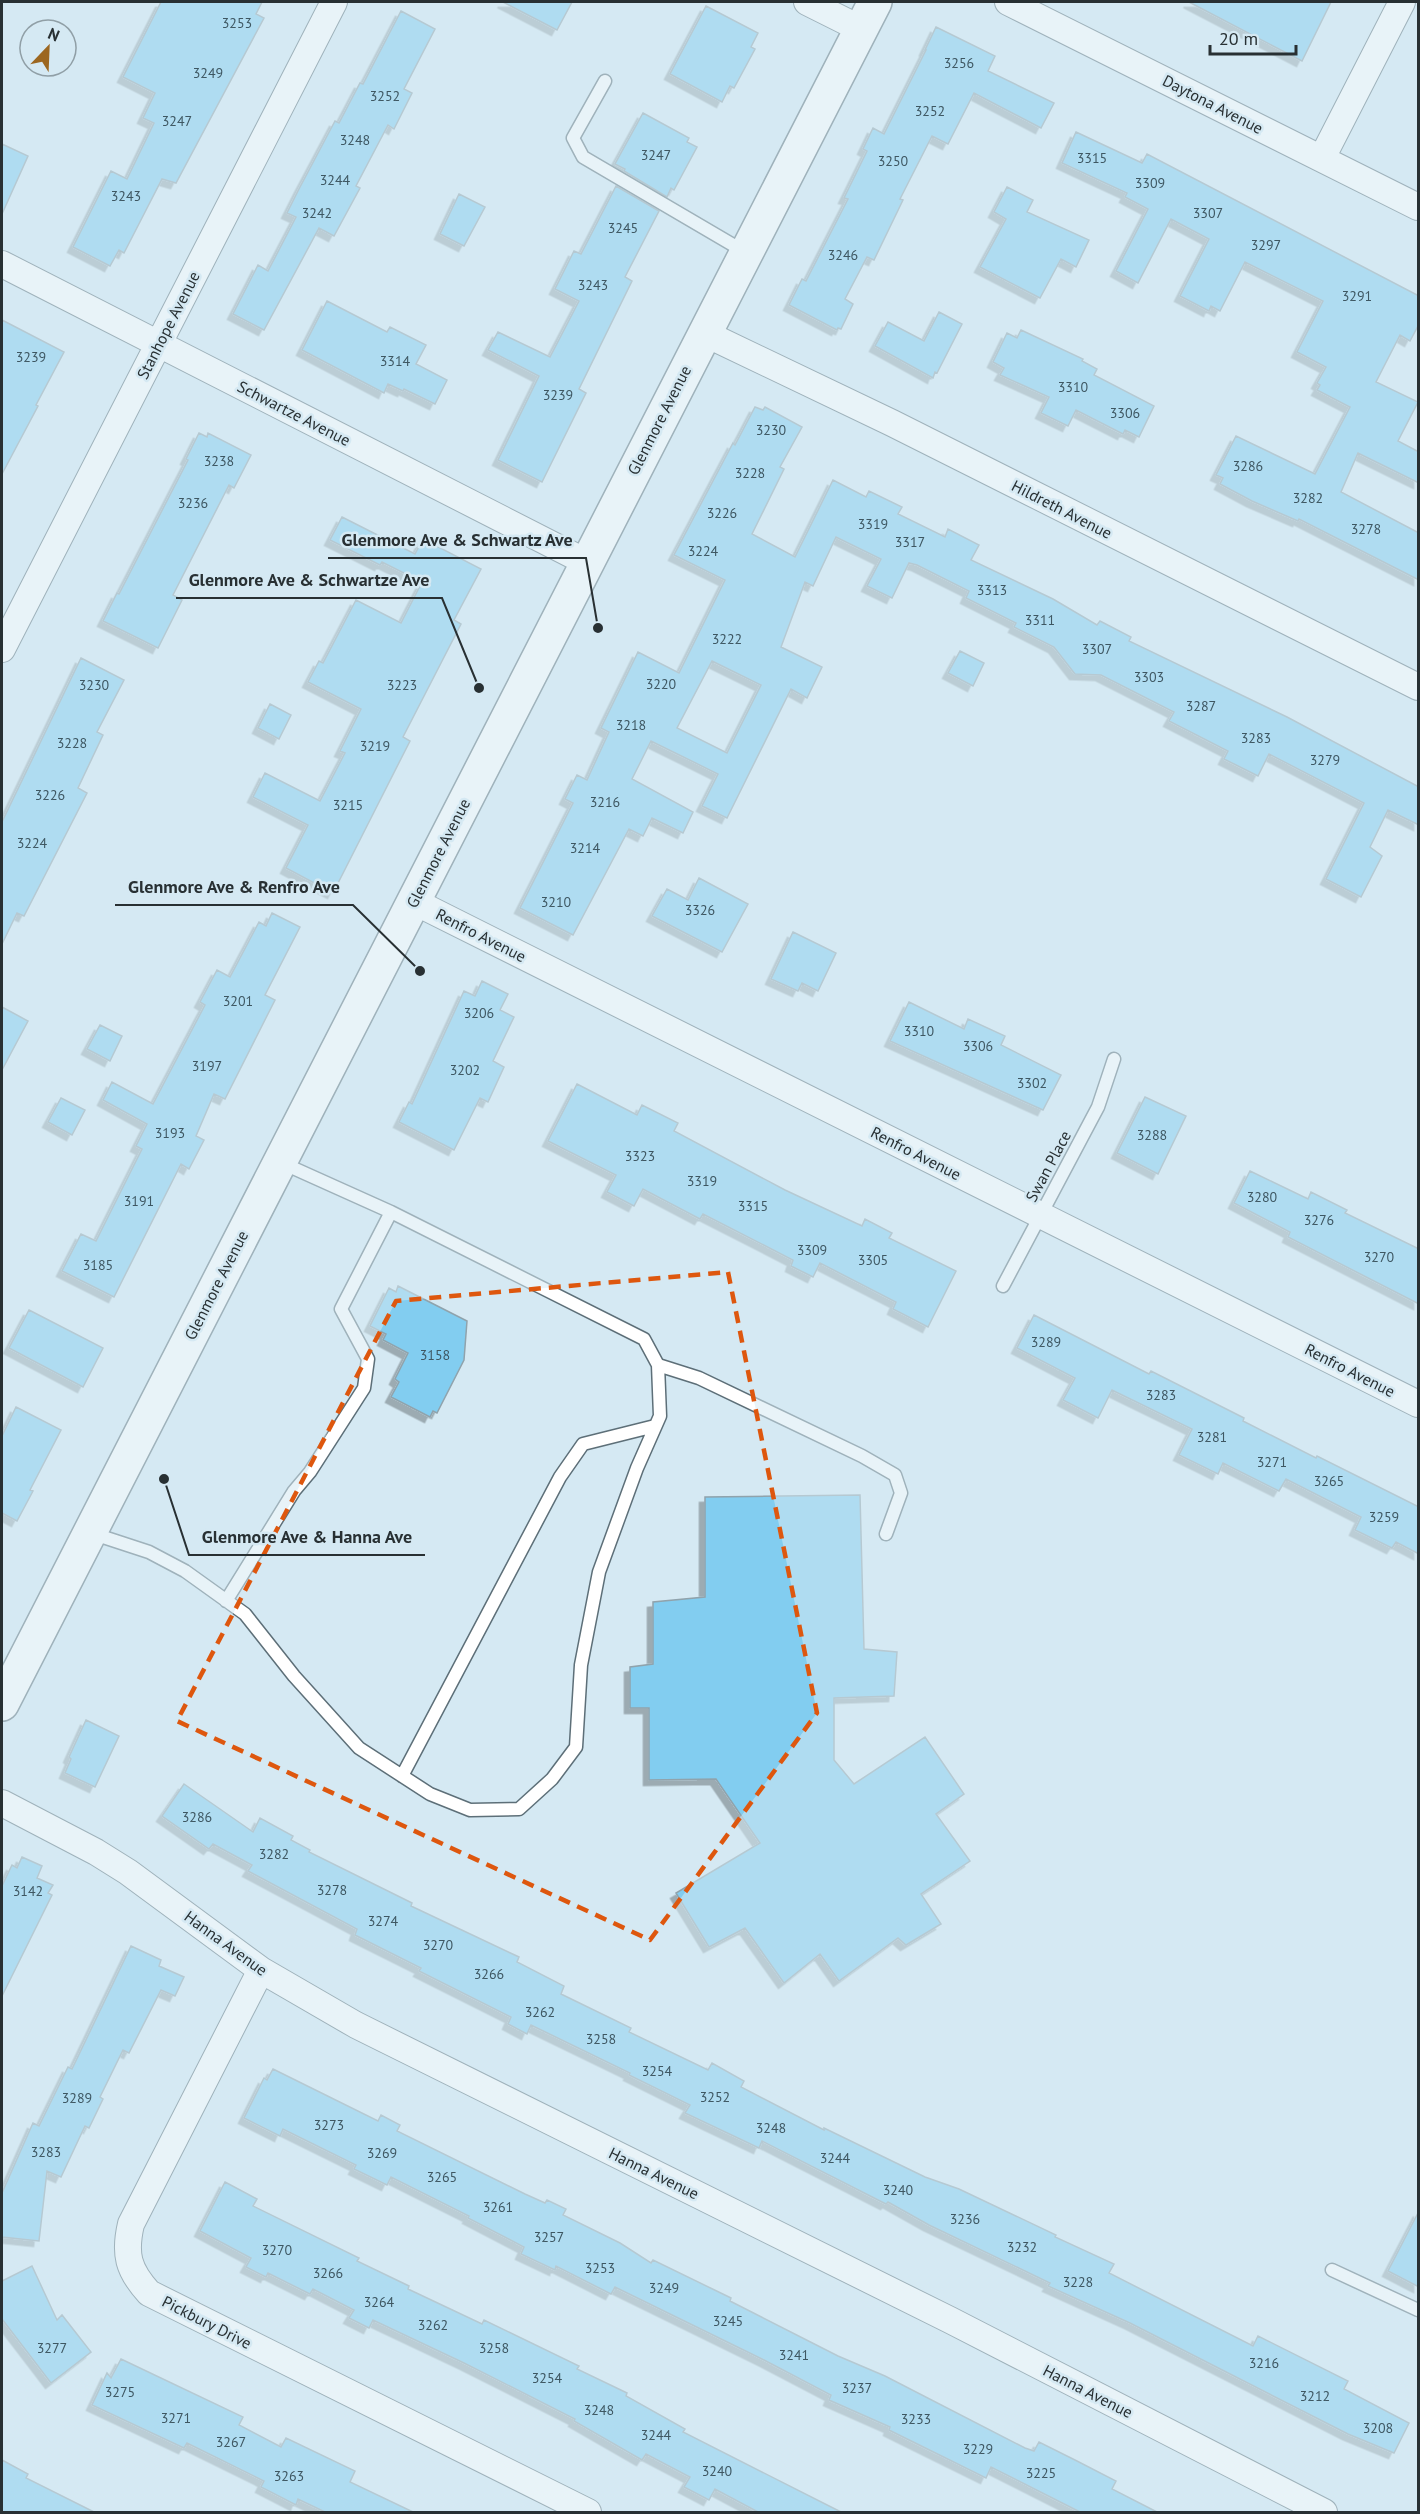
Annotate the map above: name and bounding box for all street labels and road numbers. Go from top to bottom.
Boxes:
street label: Daytona Avenue [1159,70,1267,138]
street label: Stanhope Avenue [132,268,204,382]
street label: Glenmore Avenue [623,362,695,478]
street label: Schwartze Avenue [234,376,354,450]
street label: Hildreth Avenue [1009,475,1115,543]
street label: Glenmore Avenue [402,795,474,911]
street label: Renfro Avenue [433,904,529,966]
street label: Renfro Avenue [868,1122,964,1184]
street label: Swan Place [1021,1127,1075,1205]
street label: Glenmore Avenue [180,1227,252,1343]
street label: Renfro Avenue [1302,1339,1398,1401]
street label: Hanna Avenue [181,1906,271,1980]
street label: Hanna Avenue [606,2143,702,2203]
street label: Pickbury Drive [159,2291,255,2353]
street label: Hanna Avenue [1040,2360,1136,2422]

